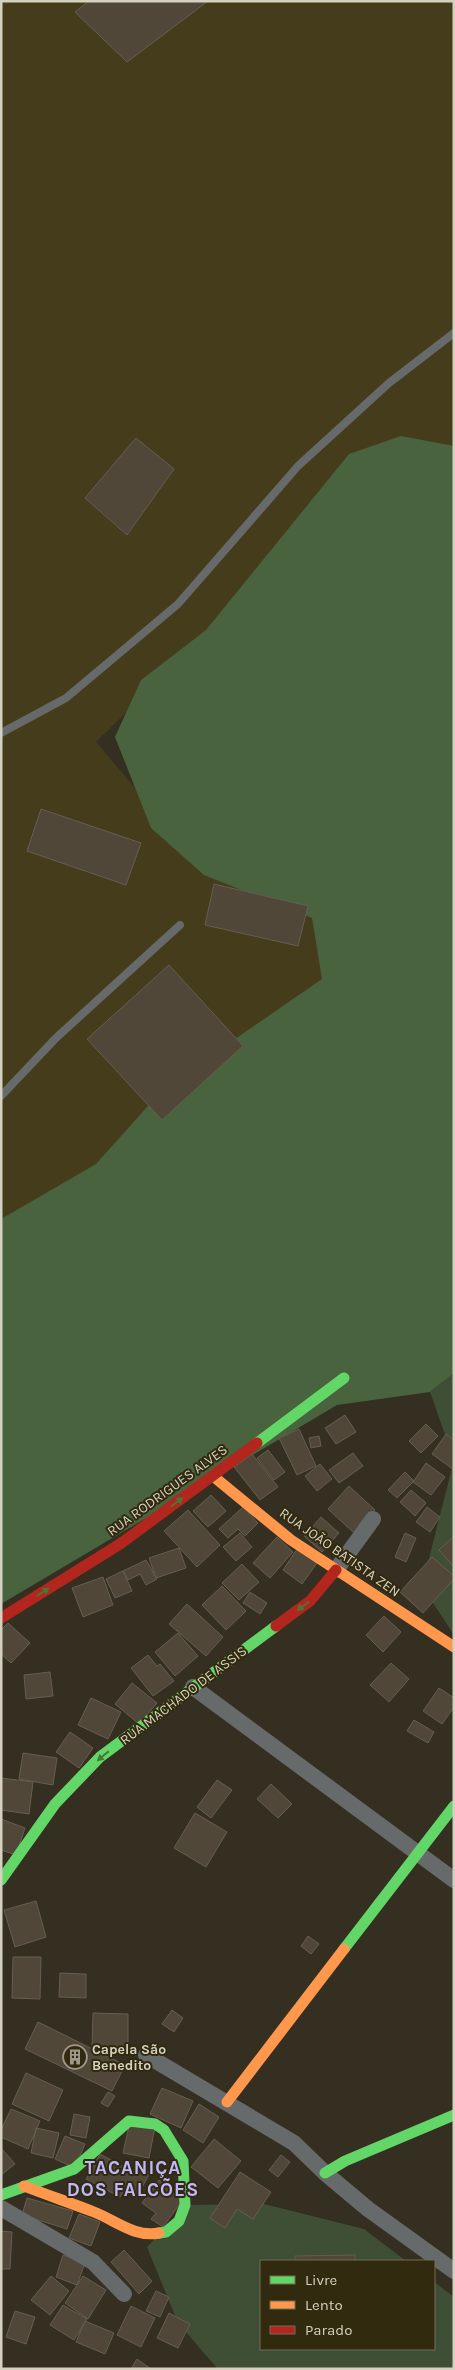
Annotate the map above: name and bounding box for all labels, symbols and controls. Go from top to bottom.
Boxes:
street label: RUA RODRIGUES ALVES [104,1441,231,1540]
one-way arrow [171,1497,184,1507]
street label: RUA JOÃO BATISTA ZEN [276,1504,403,1600]
one-way arrow [36,1588,49,1597]
one-way arrow [296,1601,310,1611]
street label: RUA MACHADO DE ASSIS [117,1642,250,1749]
one-way arrow [97,1750,110,1761]
place label: Capela São Benedito [92,2041,166,2074]
building icon: Capela São Benedito [62,2044,88,2070]
district label: TACANIÇA DOS FALCÕES [67,2157,199,2201]
legend [260,2260,435,2350]
text: Livre [305,2271,337,2289]
text: Lento [305,2296,343,2314]
text: Parado [305,2321,352,2339]

